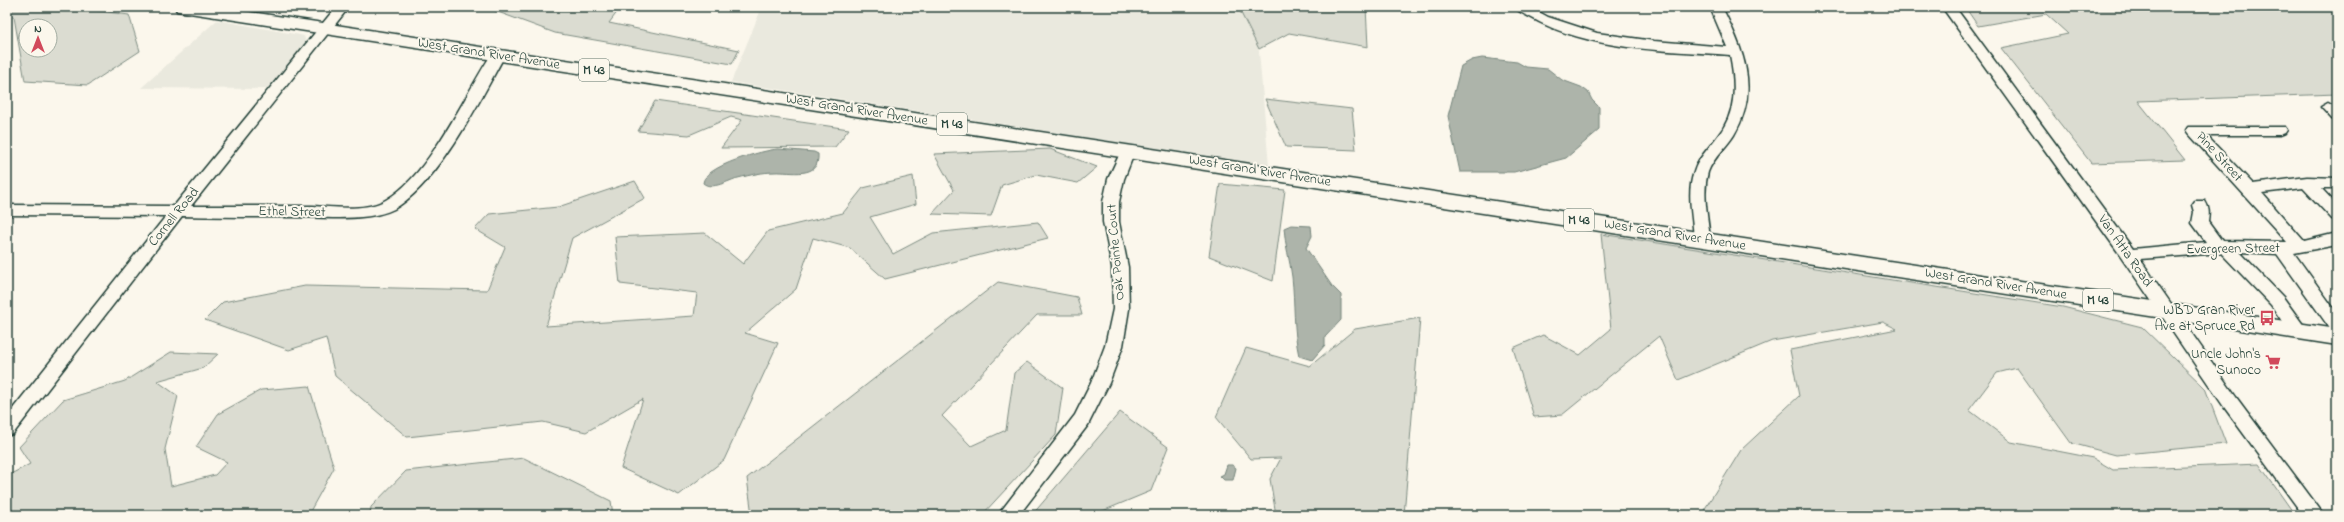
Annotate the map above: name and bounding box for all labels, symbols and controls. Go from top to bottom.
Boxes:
north arrow [18,18,58,58]
text: N [34,21,42,37]
street label: West Grand River Avenue [417,32,562,76]
road number: M 43 [579,59,609,81]
street label: West Grand River Avenue [785,88,930,132]
road number: M 43 [937,113,967,135]
street label: Pine Street [2191,127,2248,187]
street label: West Grand River Avenue [1188,149,1333,193]
street label: Cornell Road [143,183,205,251]
street label: Ethel Street [258,201,326,223]
street label: Oak Pointe Court [1101,203,1131,301]
road number: M 43 [1564,209,1594,231]
street label: Van Atta Road [2092,210,2158,292]
street label: West Grand River Avenue [1603,213,1748,257]
street label: Evergreen Street [2186,238,2280,261]
street label: West Grand River Avenue [1924,262,2069,306]
road number: M 43 [2083,289,2113,311]
place label: WBD Gran River Ave at Spruce Rd [2155,300,2256,337]
bus stop icon: WBD Gran River Ave at Spruce Rd [2258,309,2276,327]
place label: Uncle John's Sunoco [2191,344,2261,381]
supermarket icon: Uncle John's Sunoco [2264,353,2282,371]

